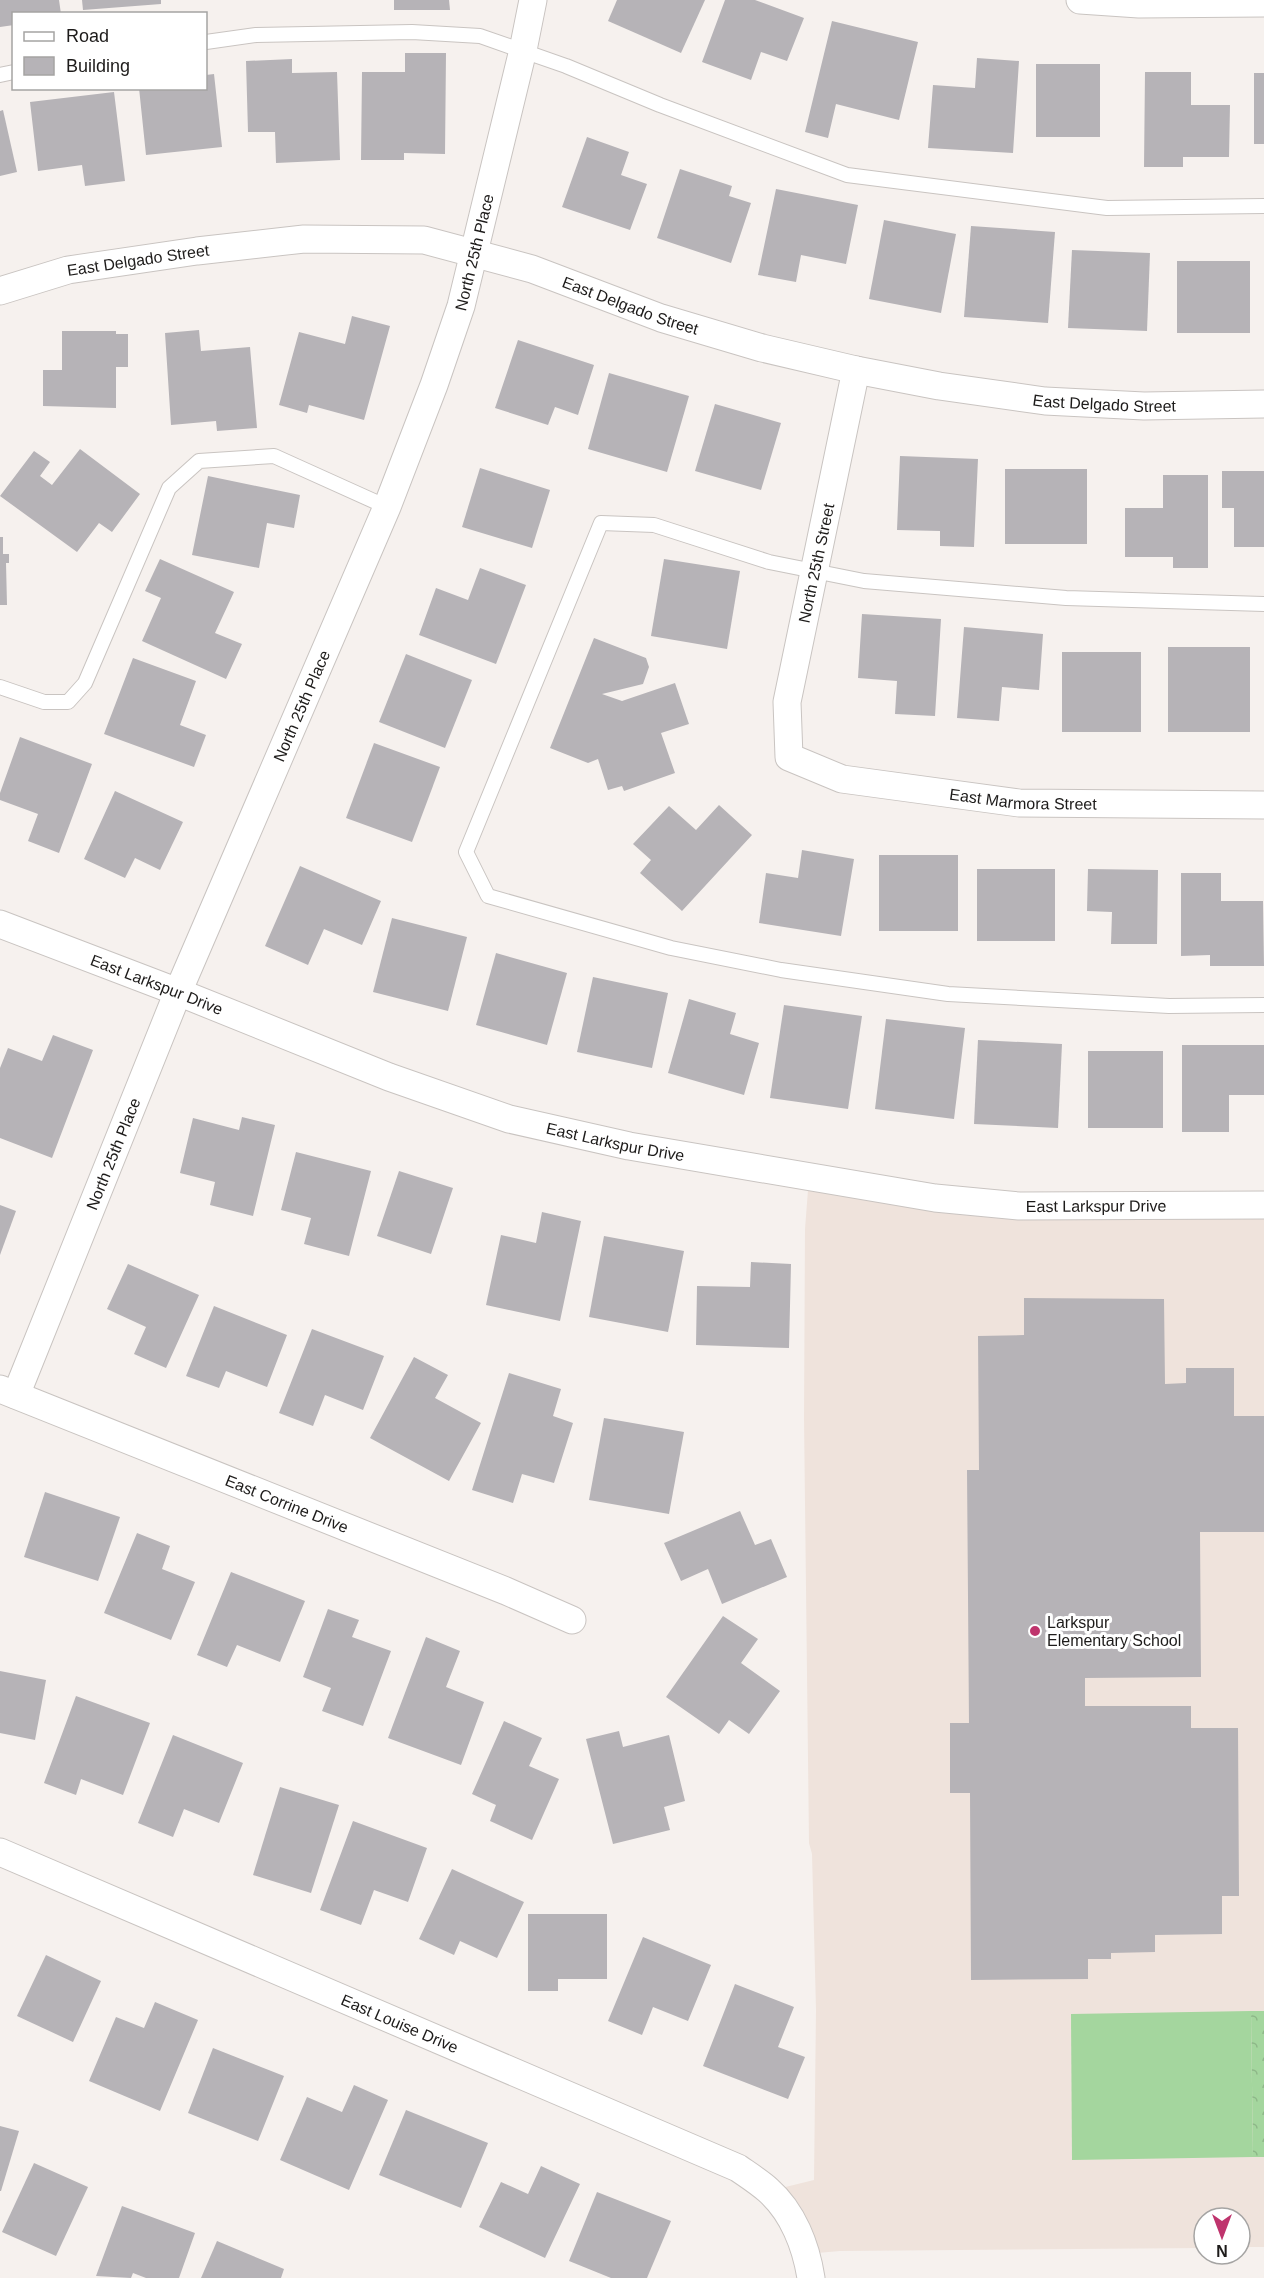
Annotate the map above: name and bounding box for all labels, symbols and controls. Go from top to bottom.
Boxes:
legend [12,12,207,90]
text: Road [66,26,109,46]
text: Building [66,56,130,76]
street label: North 25th Place [452,192,497,312]
street label: East Delgado Street [66,242,211,279]
street label: East Delgado Street [560,273,701,338]
street label: East Delgado Street [1032,391,1177,415]
street label: North 25th Street [796,501,838,624]
street label: North 25th Place [270,648,333,764]
street label: East Marmora Street [948,786,1097,813]
street label: East Larkspur Drive [88,951,225,1018]
street label: North 25th Place [83,1095,144,1212]
street label: East Larkspur Drive [545,1120,686,1164]
street label: East Larkspur Drive [1026,1197,1166,1215]
street label: East Corrine Drive [223,1472,351,1536]
place label: Larkspur Elementary School [1047,1614,1181,1649]
marker: Larkspur Elementary School [1028,1624,1042,1638]
street label: East Louise Drive [339,1991,461,2056]
north arrow [1192,2206,1252,2266]
text: N [1216,2242,1228,2259]

